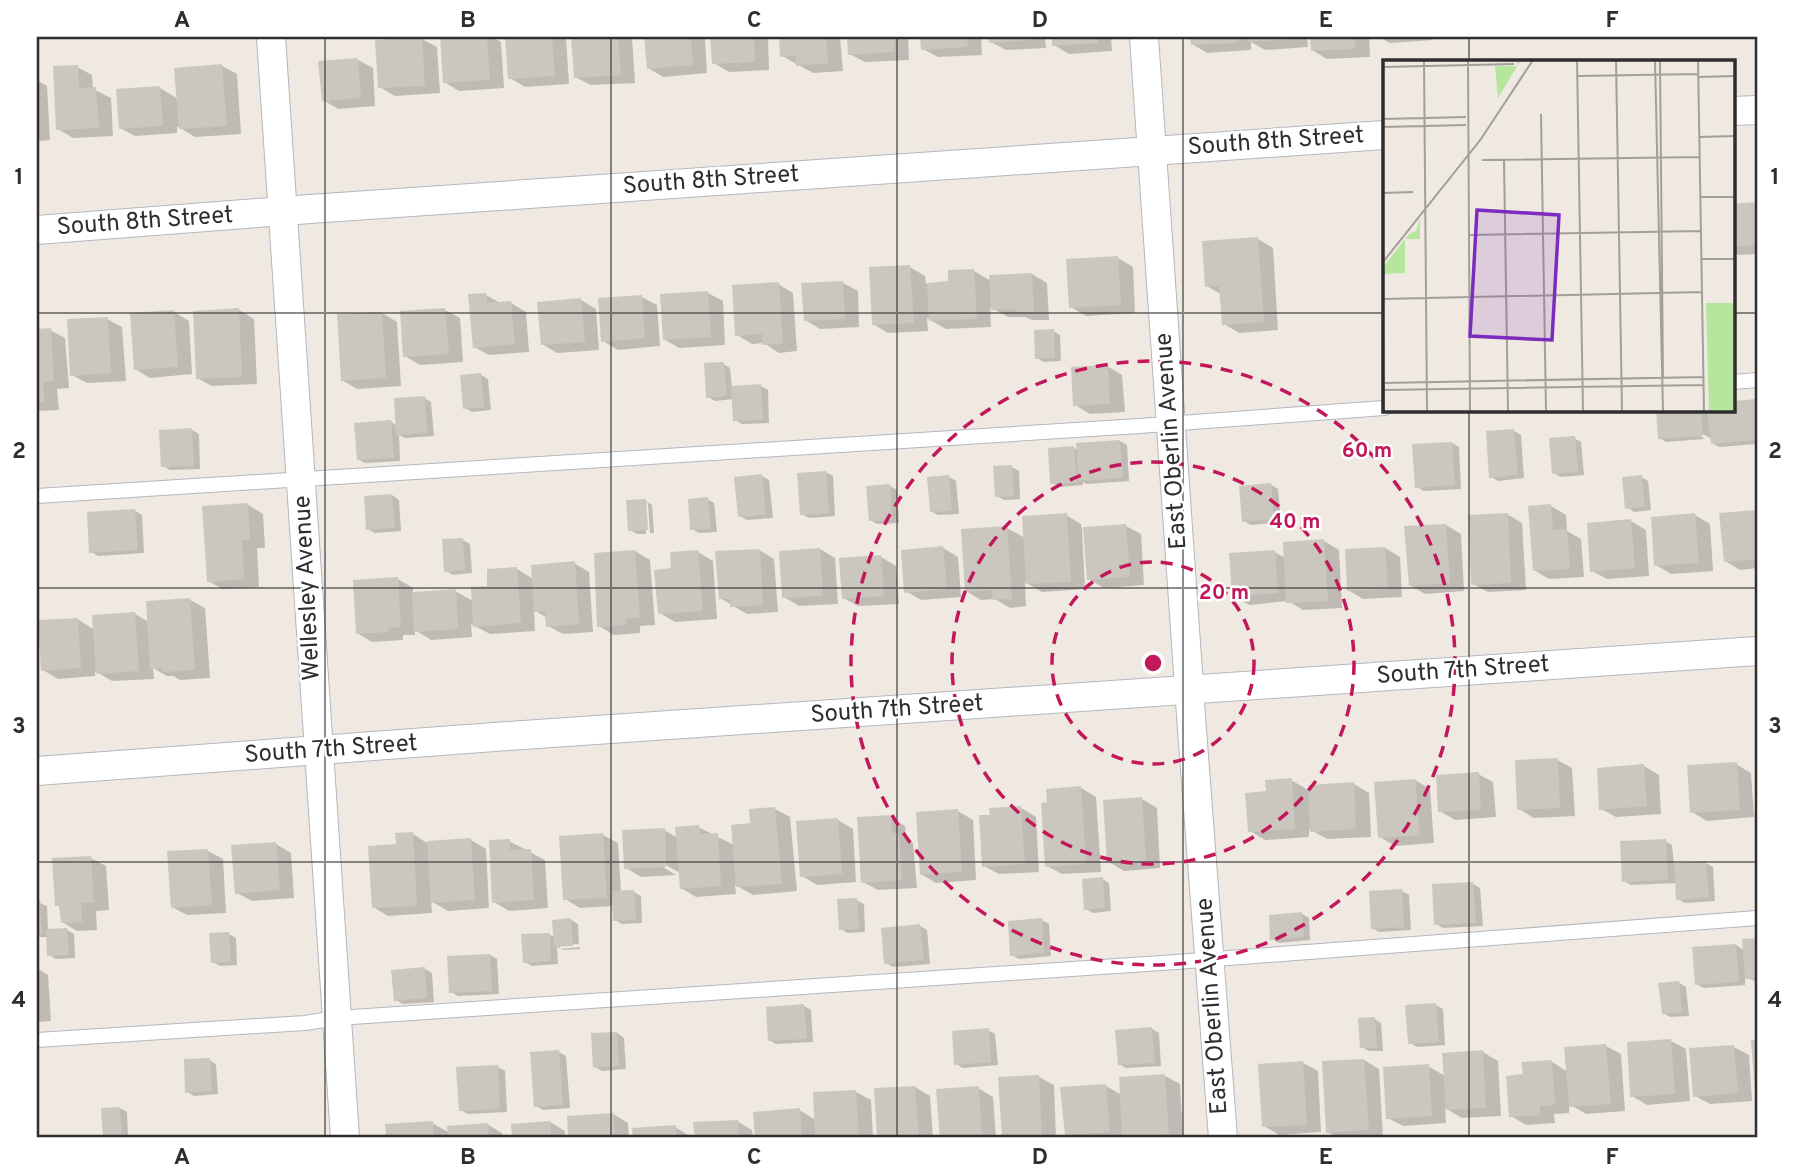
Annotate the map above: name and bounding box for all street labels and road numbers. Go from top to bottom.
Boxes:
street label: South 8th Street [1187,121,1365,163]
street label: South 8th Street [622,160,800,202]
street label: South 8th Street [56,201,234,243]
street label: East Oberlin Avenue [1149,332,1195,550]
street label: Wellesley Avenue [288,495,328,681]
street label: South 7th Street [1376,650,1550,692]
street label: South 7th Street [810,689,984,731]
street label: South 7th Street [244,729,418,771]
street label: East Oberlin Avenue [1190,897,1236,1115]

